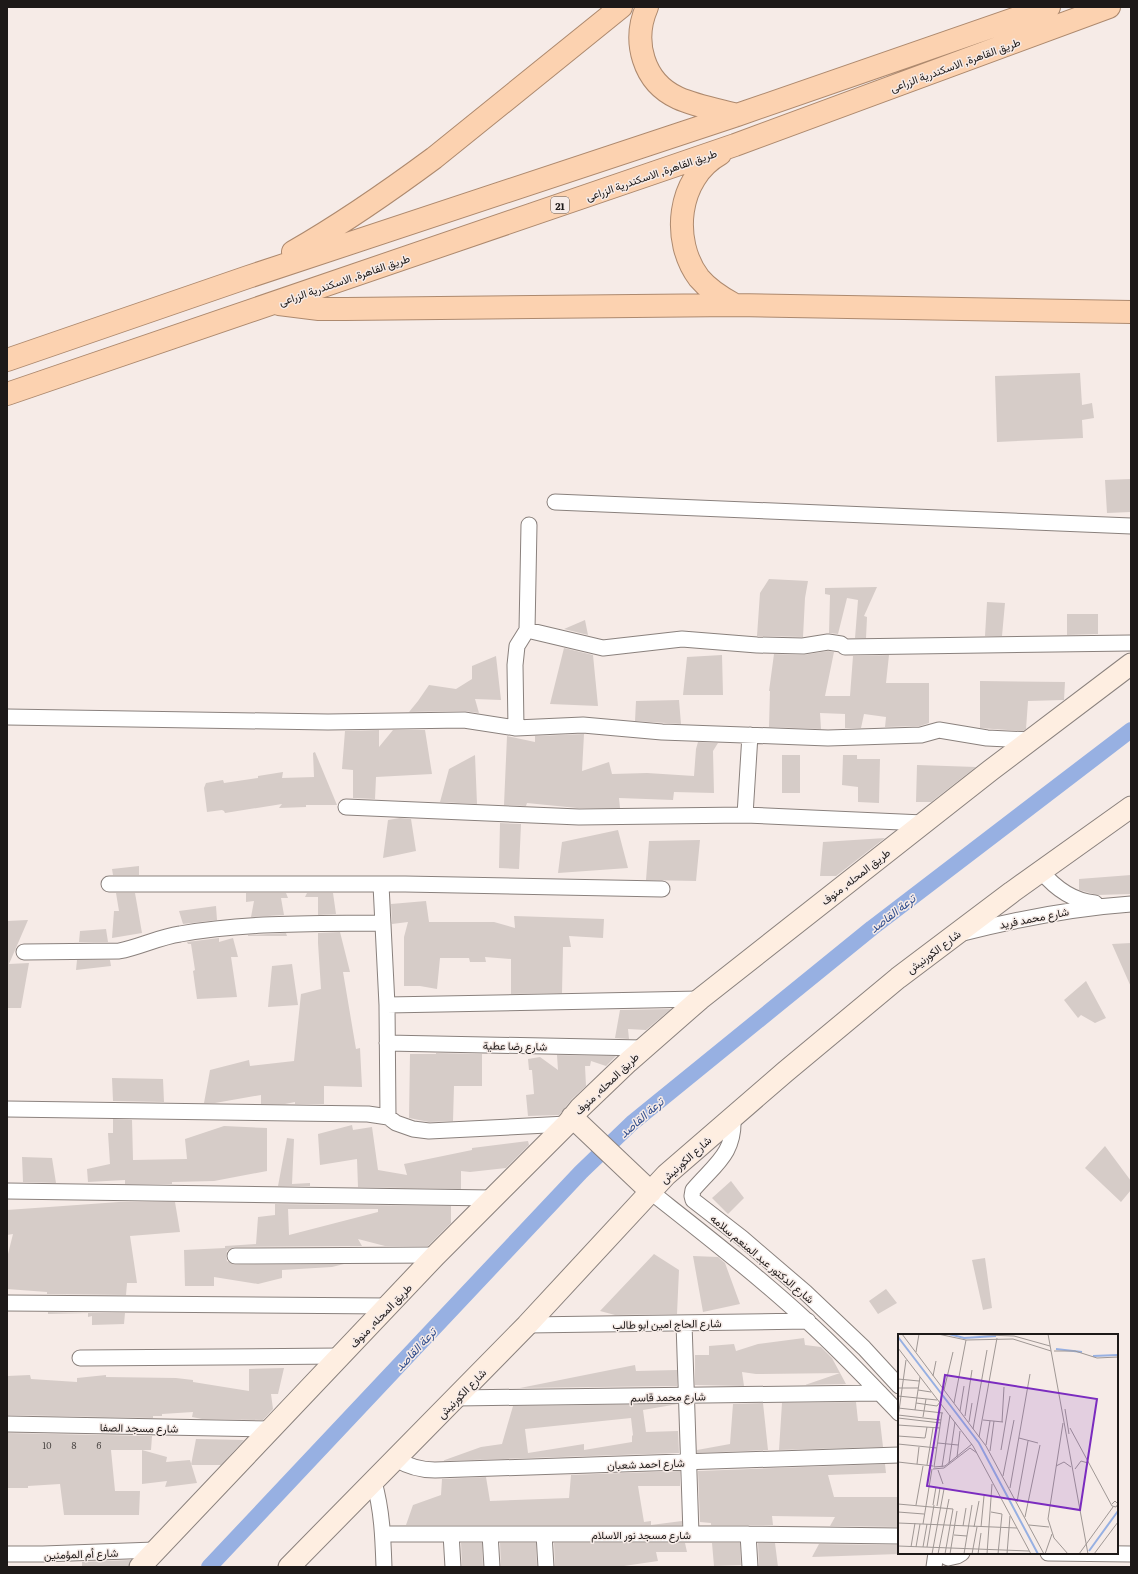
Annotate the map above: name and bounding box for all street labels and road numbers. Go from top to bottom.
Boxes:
street label: طريق القاهرة, الاسكندرية الزراعى [888,33,1022,95]
street label: طريق القاهرة, الاسكندرية الزراعى [583,144,719,204]
road number: 21 [551,197,569,213]
street label: طريق القاهرة, الاسكندرية الزراعى [276,249,412,309]
street label: طريق المحله, منوف [817,844,893,908]
street label: شارع محمد فريد [998,902,1071,933]
street label: شارع الكورنيش [903,925,964,978]
street label: شارع رضا عطية [483,1036,548,1055]
street label: طريق المحله, منوف [570,1048,642,1118]
street label: شارع الكورنيش [656,1131,715,1187]
street label: شارع الدكتور عبد المنعم سلامه [707,1210,819,1307]
street label: طريق المحله, منوف [345,1279,415,1351]
street label: شارع الحاج امين ابو طالب [612,1314,722,1333]
street label: شارع الكورنيش [433,1364,490,1422]
street label: شارع محمد قاسم [630,1387,706,1406]
street label: شارع مسجد الصفا [100,1418,179,1437]
street label: شارع احمد شعبان [607,1454,685,1473]
street label: شارع مسجد نور الاسلام [591,1526,691,1543]
street label: شارع أم المؤمنين [44,1544,119,1563]

